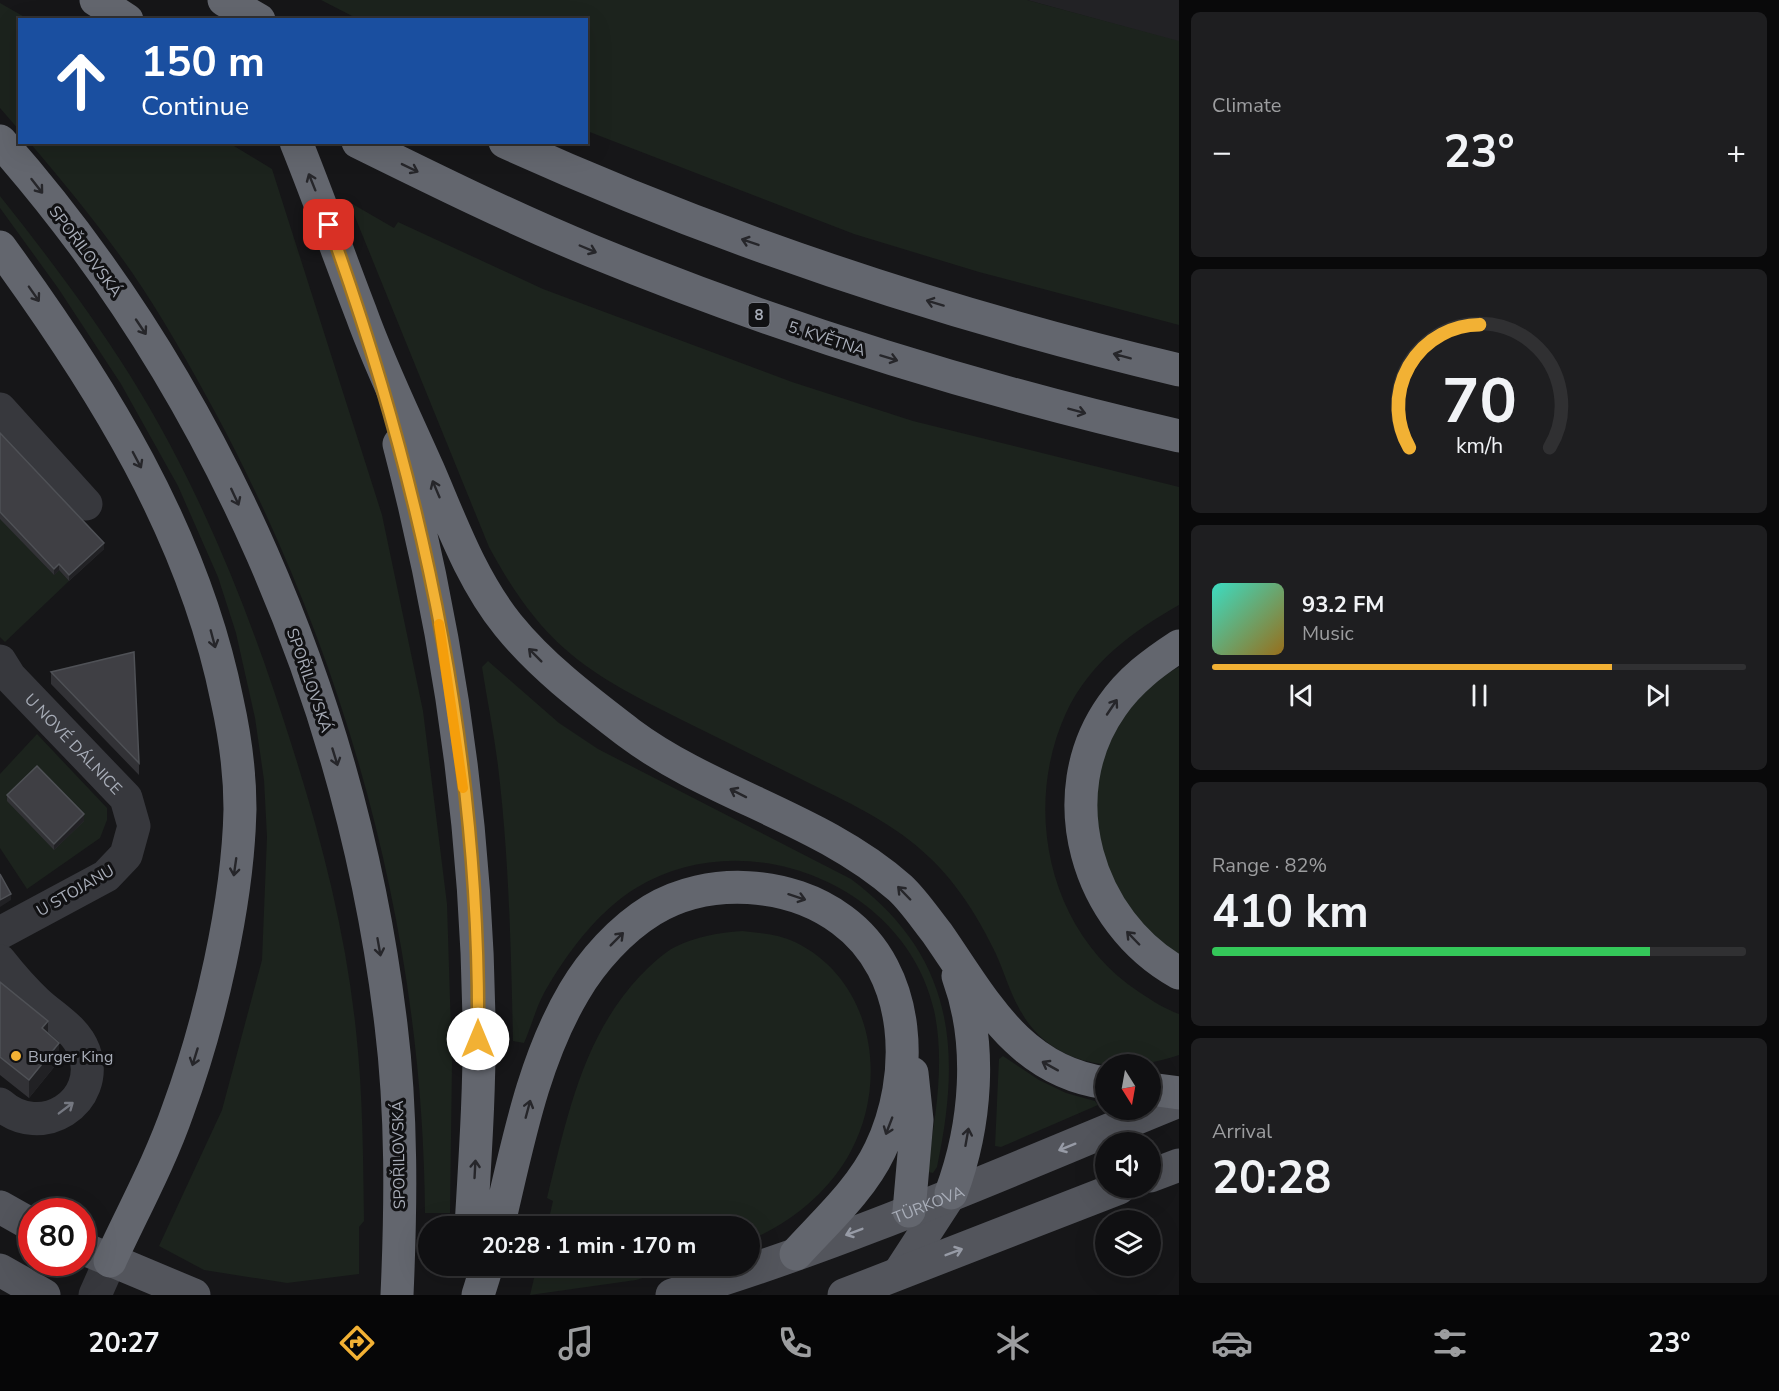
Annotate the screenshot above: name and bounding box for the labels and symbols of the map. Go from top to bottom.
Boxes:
one-way arrow [401,162,419,174]
one-way arrow [306,173,317,192]
one-way arrow [30,178,43,194]
pin [303,199,354,250]
street label: SPOŘILOVSKÁ [44,201,127,302]
one-way arrow [741,235,759,246]
one-way arrow [578,244,596,255]
one-way arrow [28,286,40,302]
one-way arrow [925,297,944,308]
road number: 8 [748,303,770,327]
street label: 5. KVĚTNA [785,316,869,362]
one-way arrow [134,318,147,335]
one-way arrow [1113,350,1132,362]
one-way arrow [880,353,899,364]
one-way arrow [1067,406,1086,417]
one-way arrow [132,450,143,468]
one-way arrow [430,480,441,498]
one-way arrow [230,487,242,505]
street label: SPOŘILOVSKÁ [281,625,337,736]
one-way arrow [208,629,219,648]
one-way arrow [528,648,542,663]
street label: U NOVÉ DÁLNICE [19,689,127,800]
one-way arrow [1106,699,1118,715]
one-way arrow [330,747,341,766]
one-way arrow [730,787,747,799]
one-way arrow [229,856,240,876]
street label: U STOJANU [33,860,118,922]
one-way arrow [897,885,912,900]
one-way arrow [787,892,806,903]
one-way arrow [1126,930,1140,945]
one-way arrow [609,932,624,947]
one-way arrow [374,936,385,956]
position arrow [446,1007,510,1071]
place label: Burger King [28,1046,113,1068]
one-way arrow [189,1048,200,1067]
marker: Burger King [9,1049,23,1063]
north arrow [1095,1054,1161,1120]
one-way arrow [1042,1060,1059,1072]
street label: SPOŘILOVSKÁ [387,1100,411,1210]
one-way arrow [523,1100,534,1119]
one-way arrow [58,1102,74,1115]
one-way arrow [883,1116,894,1135]
one-way arrow [961,1128,972,1148]
one-way arrow [1058,1142,1076,1153]
one-way arrow [469,1159,480,1179]
street label: TÜRKOVA [890,1181,968,1229]
speed limit sign: 80 [18,1198,96,1276]
one-way arrow [845,1227,864,1238]
one-way arrow [944,1246,963,1257]

